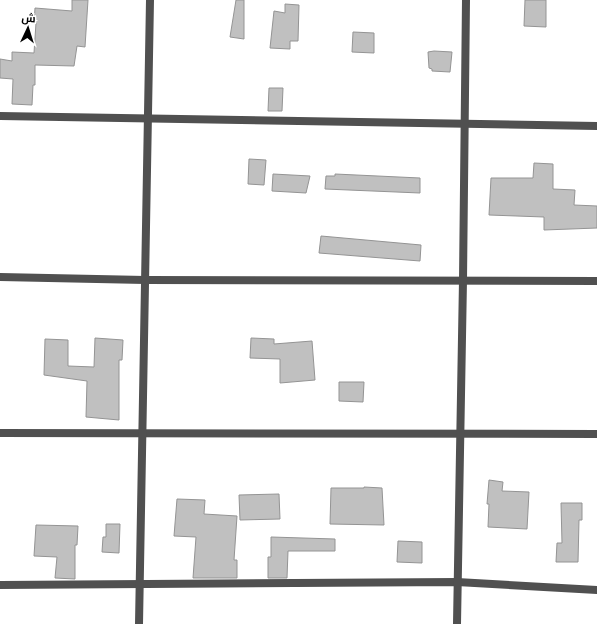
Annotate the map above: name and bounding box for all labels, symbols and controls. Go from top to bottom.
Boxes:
north arrow [8,8,48,48]
text: ش [21,12,36,25]

